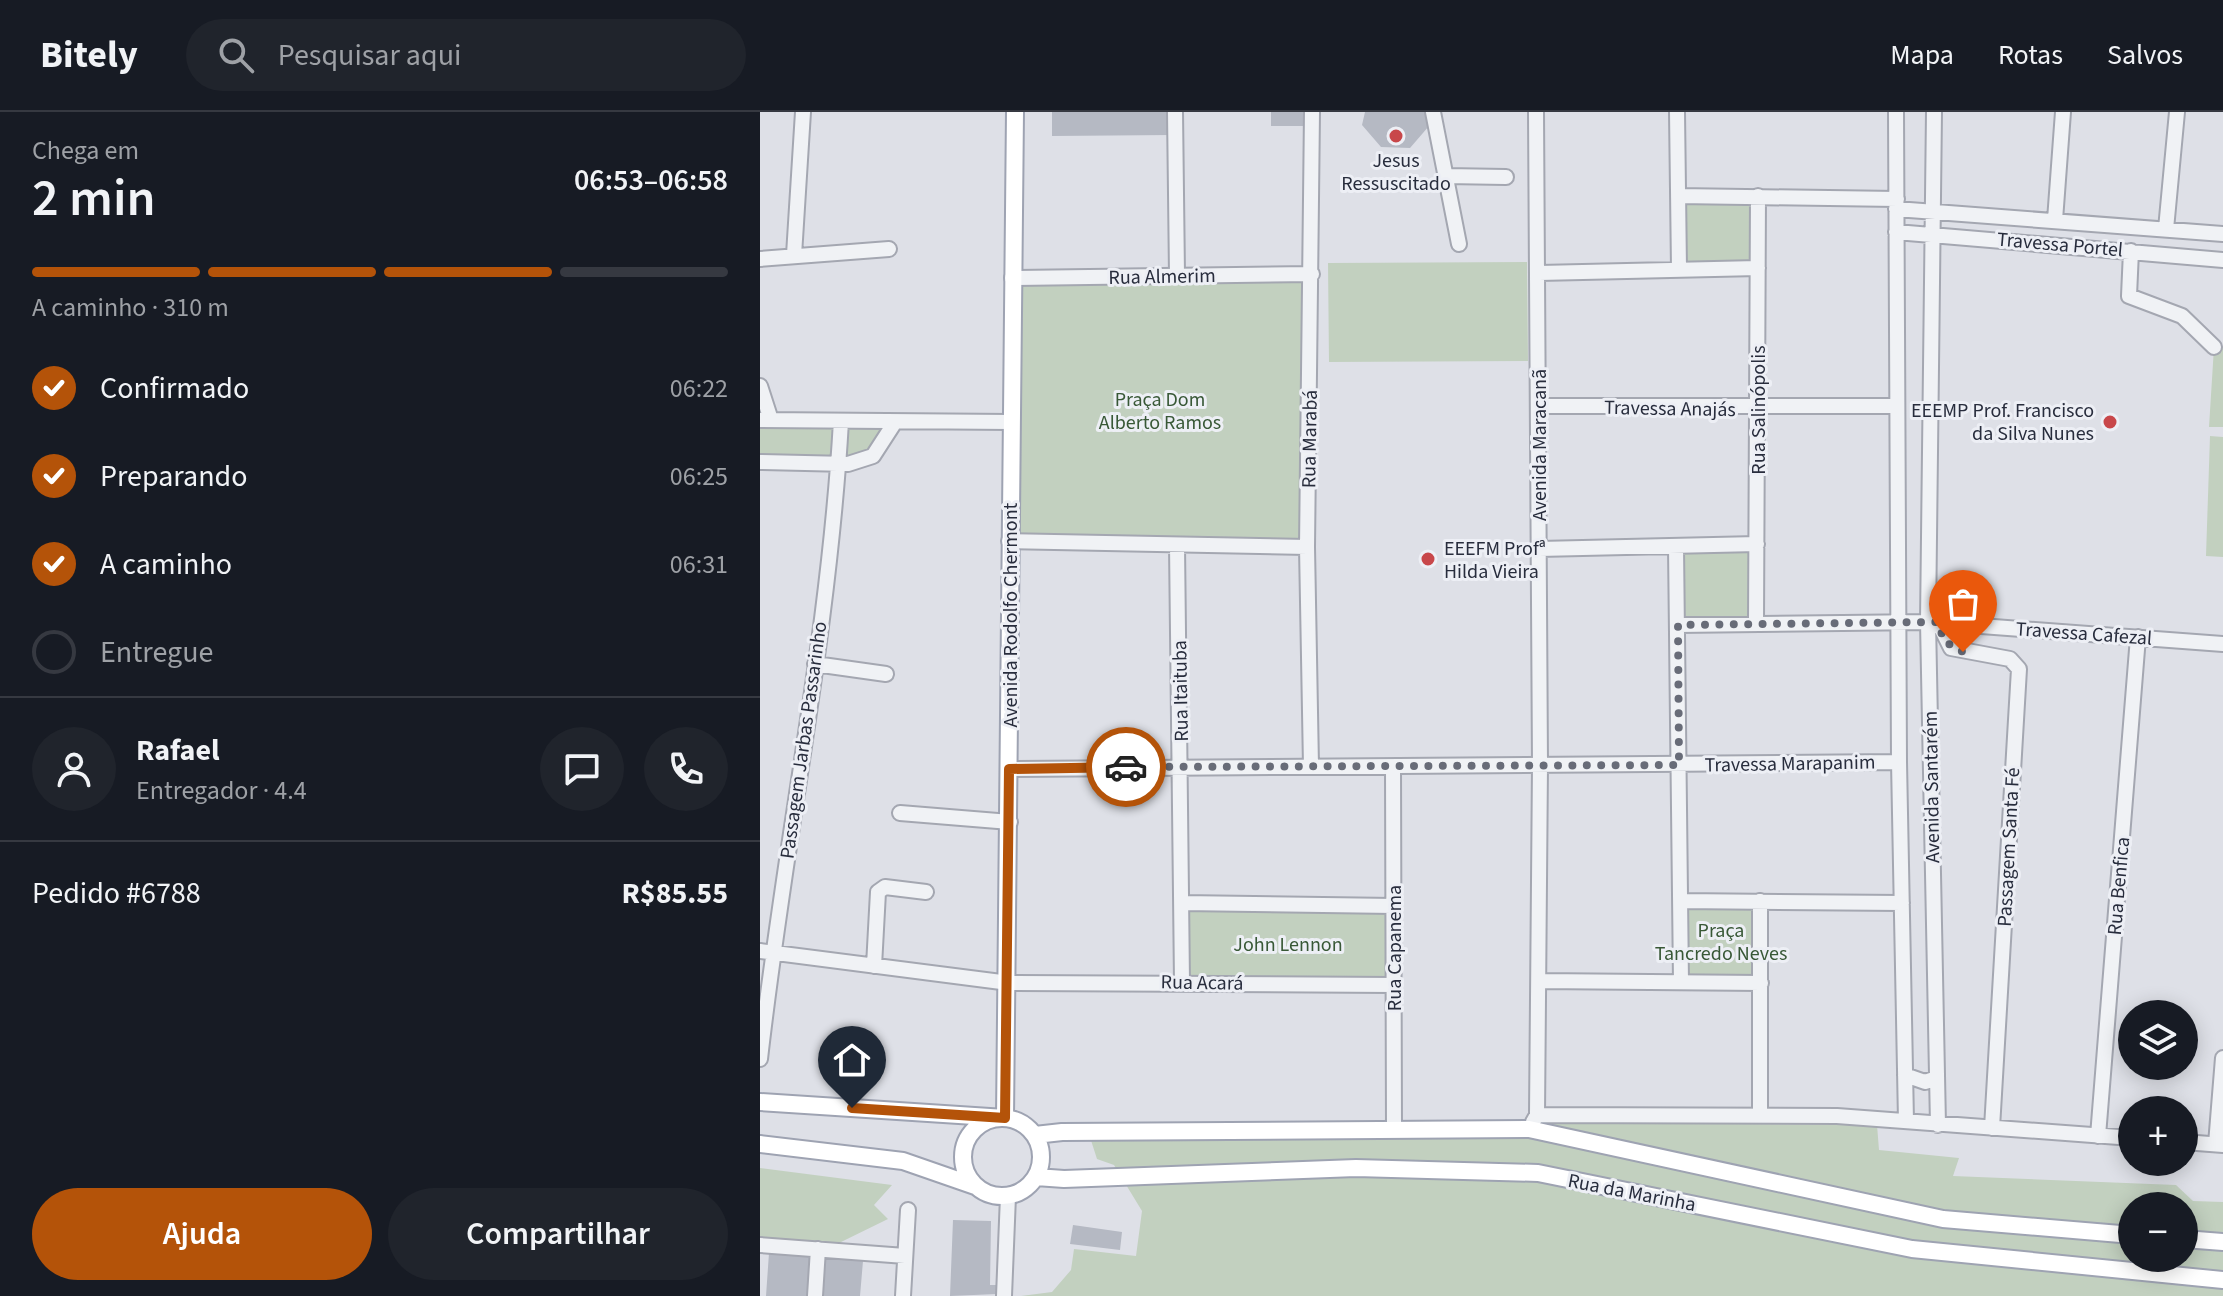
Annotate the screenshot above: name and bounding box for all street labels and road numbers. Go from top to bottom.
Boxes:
street label: Travessa Portel [1996,226,2124,264]
street label: Rua Almerim [1108,262,1216,292]
street label: Rua Salinópolis [1745,345,1773,475]
street label: Avenida Maracanã [1526,369,1554,521]
street label: Rua Marabá [1295,390,1325,488]
street label: Travessa Anajás [1604,394,1736,424]
street label: Avenida Rodolfo Chermont [997,502,1025,727]
street label: Travessa Cafezal [2015,615,2153,653]
street label: Passagem Jarbas Passarinho [773,620,835,861]
street label: Rua Itaituba [1166,640,1196,742]
street label: Avenida Santarém [1917,711,1947,863]
street label: Travessa Marapanim [1704,749,1876,779]
street label: Passagem Santa Fé [1991,767,2027,927]
street label: Rua Benfica [2101,836,2137,936]
street label: Rua Capanema [1381,885,1409,1011]
street label: Rua Acará [1160,968,1244,998]
street label: Rua da Marinha [1565,1167,1698,1219]

